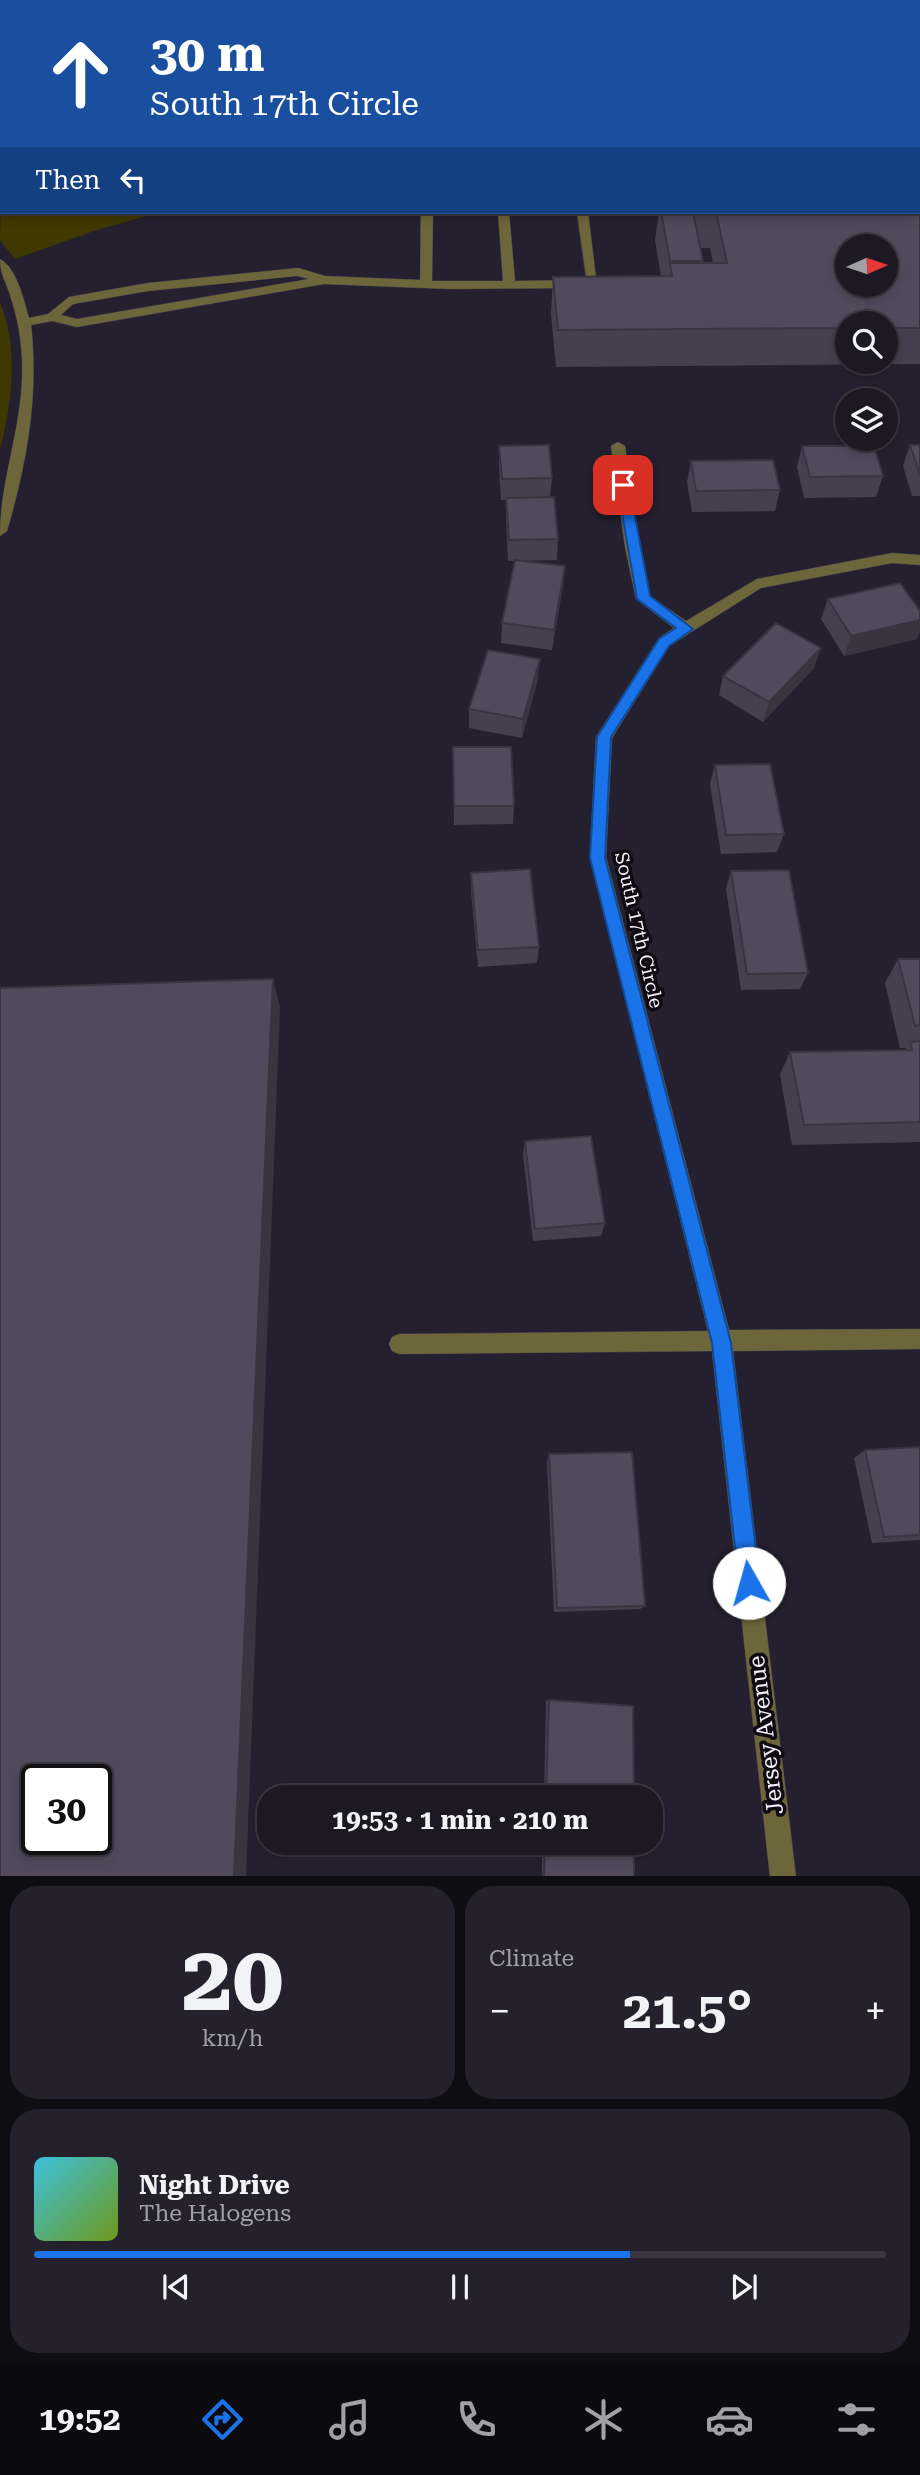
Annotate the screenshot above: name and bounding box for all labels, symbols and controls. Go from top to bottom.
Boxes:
text: 30 m [150,26,265,83]
icon: ahead [35,28,126,119]
text: South 17th Circle [150,85,419,123]
icon: left [114,161,152,199]
text: Then [35,165,100,195]
north arrow [835,234,898,298]
map controls [835,234,898,451]
button: search [835,311,898,374]
button: layers [835,388,898,451]
pin [593,455,653,515]
icon: arrive [604,466,642,504]
street label: South 17th Circle [610,850,668,1010]
position arrow [712,1546,786,1620]
street label: Jersey Avenue [743,1654,789,1816]
speed limit sign: 30 [21,1764,112,1855]
text: 19:53 · 1 min · 210 m [332,1805,588,1835]
text: 20 [182,1926,283,2032]
text: Climate [489,1945,574,1972]
text: 21.5° [623,1980,752,2041]
text: − [489,1989,510,2033]
text: + [865,1989,886,2033]
text: km/h [202,2025,263,2052]
text: Night Drive [139,2170,290,2200]
text: The Halogens [139,2200,291,2227]
icon: previous [157,2268,195,2306]
icon: pause [441,2268,479,2306]
icon: next [725,2268,763,2306]
icon: directions [198,2395,247,2444]
icon: music [325,2395,374,2444]
icon: phone [452,2395,501,2444]
icon: climate [579,2395,628,2444]
icon: car [705,2395,754,2444]
icon: filters [832,2395,881,2444]
text: 19:52 [39,2400,121,2438]

